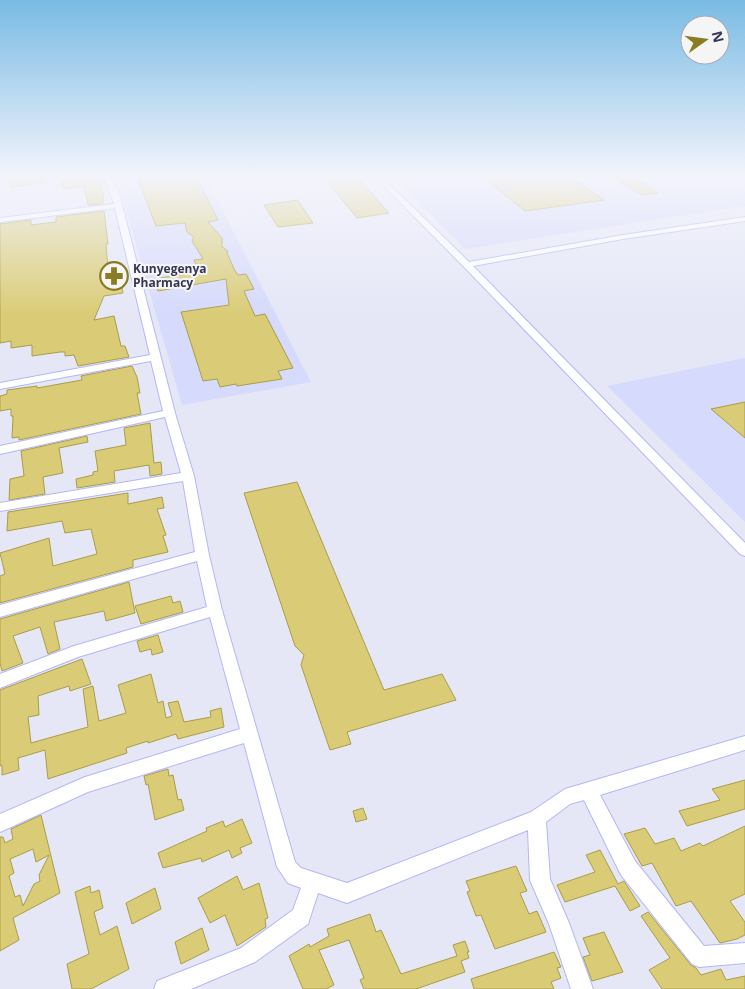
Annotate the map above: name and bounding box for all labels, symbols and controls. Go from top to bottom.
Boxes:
north arrow [680,15,730,65]
text: N [708,29,729,45]
place label: Kunyegenya Pharmacy [133,260,207,291]
pharmacy icon: Kunyegenya Pharmacy [99,261,129,291]

